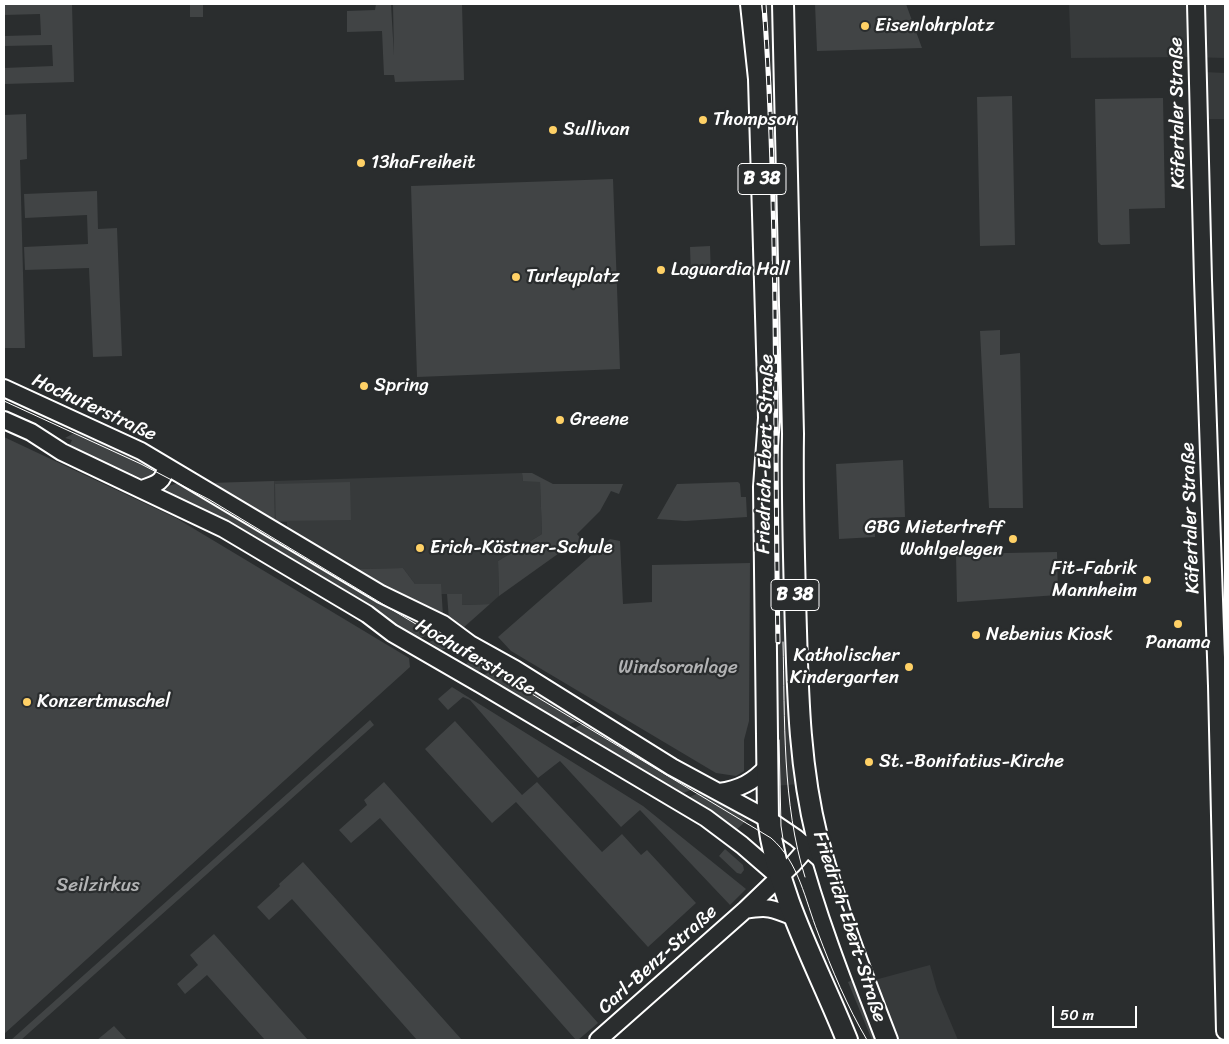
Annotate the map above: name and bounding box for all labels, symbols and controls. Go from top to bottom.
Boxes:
place label: Eisenlohrplatz [875,15,994,37]
marker: Eisenlohrplatz [859,20,871,32]
street label: Käfertaler Straße [1165,37,1191,189]
place label: Thompson [713,109,796,131]
marker: Thompson [697,114,709,126]
place label: Sullivan [563,119,630,141]
marker: Sullivan [547,124,559,136]
place label: 13haFreiheit [371,152,475,174]
marker: 13haFreiheit [355,157,367,169]
road number: B 38 [738,163,786,194]
place label: Laguardia Hall [671,259,790,281]
marker: Laguardia Hall [655,264,667,276]
place label: Turleyplatz [526,266,619,288]
marker: Turleyplatz [510,271,522,283]
street label: Friedrich-Ebert-Straße [753,354,779,554]
street label: Hochuferstraße [28,369,160,447]
place label: Spring [374,375,429,397]
marker: Spring [358,380,370,392]
place label: Greene [570,409,629,431]
marker: Greene [554,414,566,426]
street label: Käfertaler Straße [1177,442,1205,594]
place label: GBG Mietertreff Wohlgelegen [864,517,1003,561]
marker: GBG Mietertreff Wohlgelegen [1007,533,1019,545]
place label: Erich-Kästner-Schule [430,537,613,559]
marker: Erich-Kästner-Schule [414,542,426,554]
place label: Fit-Fabrik Mannheim [1051,558,1137,602]
marker: Fit-Fabrik Mannheim [1141,574,1153,586]
road number: B 38 [771,580,819,610]
street label: Hochuferstraße [411,614,539,702]
marker: Panama [1172,618,1184,630]
place label: Nebenius Kiosk [986,624,1113,646]
marker: Nebenius Kiosk [970,629,982,641]
place label: Panama [1146,632,1210,654]
place label: Katholischer Kindergarten [790,645,899,689]
park label: Windsoranlage [618,657,738,679]
marker: Katholischer Kindergarten [903,661,915,673]
place label: Konzertmuschel [37,691,171,713]
marker: Konzertmuschel [21,696,33,708]
place label: St.-Bonifatius-Kirche [879,751,1064,773]
marker: St.-Bonifatius-Kirche [863,756,875,768]
street label: Friedrich-Ebert-Straße [807,829,891,1025]
park label: Seilzirkus [56,875,140,897]
street label: Carl-Benz-Straße [594,901,722,1019]
scale bar [1054,996,1139,1028]
text: 50 m [1060,1002,1094,1028]

